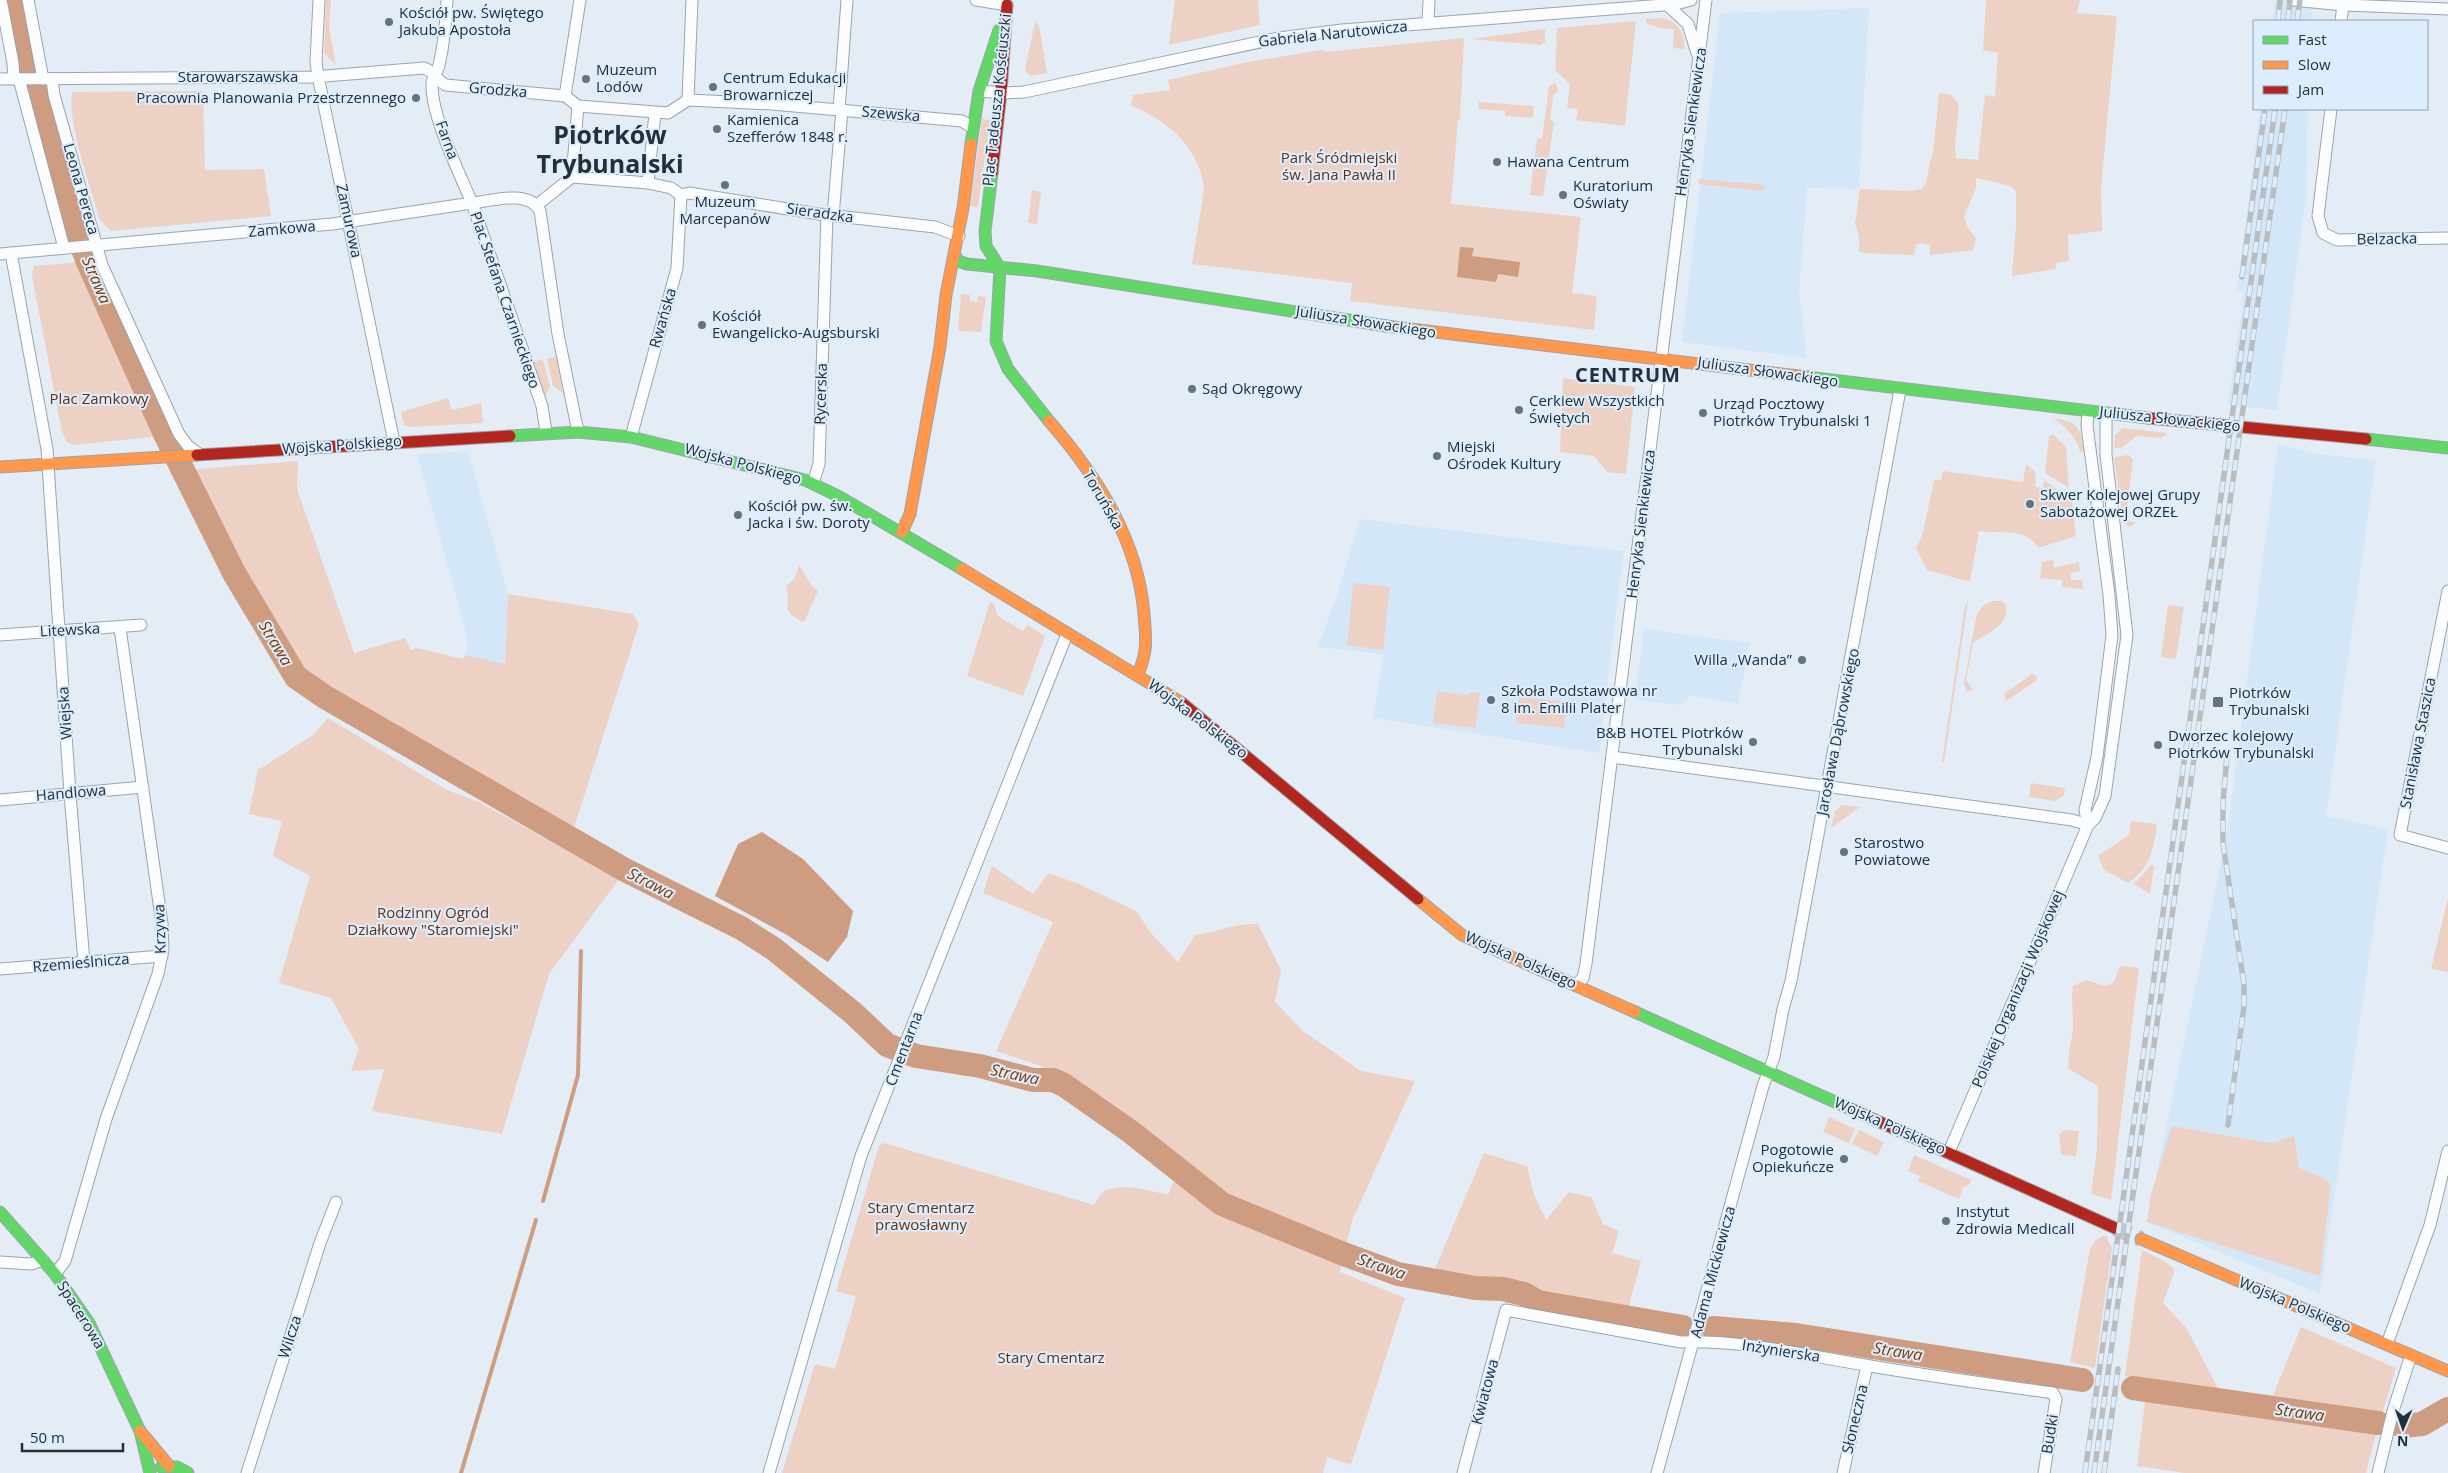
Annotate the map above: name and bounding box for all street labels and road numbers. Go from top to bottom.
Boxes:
street label: Plac Tadeusza Kościuszki [977,13,1015,187]
street label: Gabriela Narutowicza [1257,15,1409,51]
street label: Henryka Sienkiewicza [1670,46,1710,198]
street label: Starowarszawska [178,66,298,86]
street label: Grodzka [468,76,528,102]
street label: Szewska [861,100,921,126]
street label: Farna [432,118,464,162]
street label: Leona Pereca [59,141,105,237]
street label: Zamurowa [332,182,368,260]
street label: Sieradzka [785,197,855,227]
street label: Plac Stefana Czarnieckiego [466,209,546,391]
street label: Zamkowa [247,215,316,241]
street label: Belzacka [2356,227,2417,249]
street label: Rwańska [644,285,680,350]
street label: Juliusza Słowackiego [1293,300,1438,342]
street label: Juliusza Słowackiego [1695,351,1840,391]
street label: Rycerska [809,363,831,425]
street label: Juliusza Słowackiego [2097,400,2242,435]
street label: Wojska Polskiego [281,430,403,458]
street label: Wojska Polskiego [683,438,804,488]
street label: Henryka Sienkiewicza [1621,448,1659,600]
street label: Toruńska [1079,466,1129,533]
street label: Litewska [39,617,101,641]
street label: Jarosława Dąbrowskiego [1811,646,1863,819]
street label: Wojska Polskiego [1145,674,1253,762]
street label: Stanisława Staszica [2394,675,2440,810]
street label: Wiejska [52,686,76,740]
street label: Handlowa [35,779,107,805]
street label: Polskiej Organizacji Wojskowej [1966,887,2068,1090]
street label: Krzywa [148,904,170,954]
street label: Wojska Polskiego [1462,926,1580,993]
street label: Rzemieślnicza [32,948,130,976]
street label: Cmentarna [880,1009,926,1089]
street label: Wojska Polskiego [1831,1092,1949,1159]
street label: Adama Mickiewicza [1685,1204,1739,1340]
street label: Wojska Polskiego [2236,1271,2355,1337]
street label: Spacerowa [53,1277,111,1352]
street label: Wilcza [273,1313,305,1361]
street label: Inżynierska [1741,1334,1822,1366]
street label: Kwiatowa [1466,1357,1502,1427]
street label: Słoneczna [1836,1382,1872,1455]
street label: Budki [2036,1413,2062,1455]

